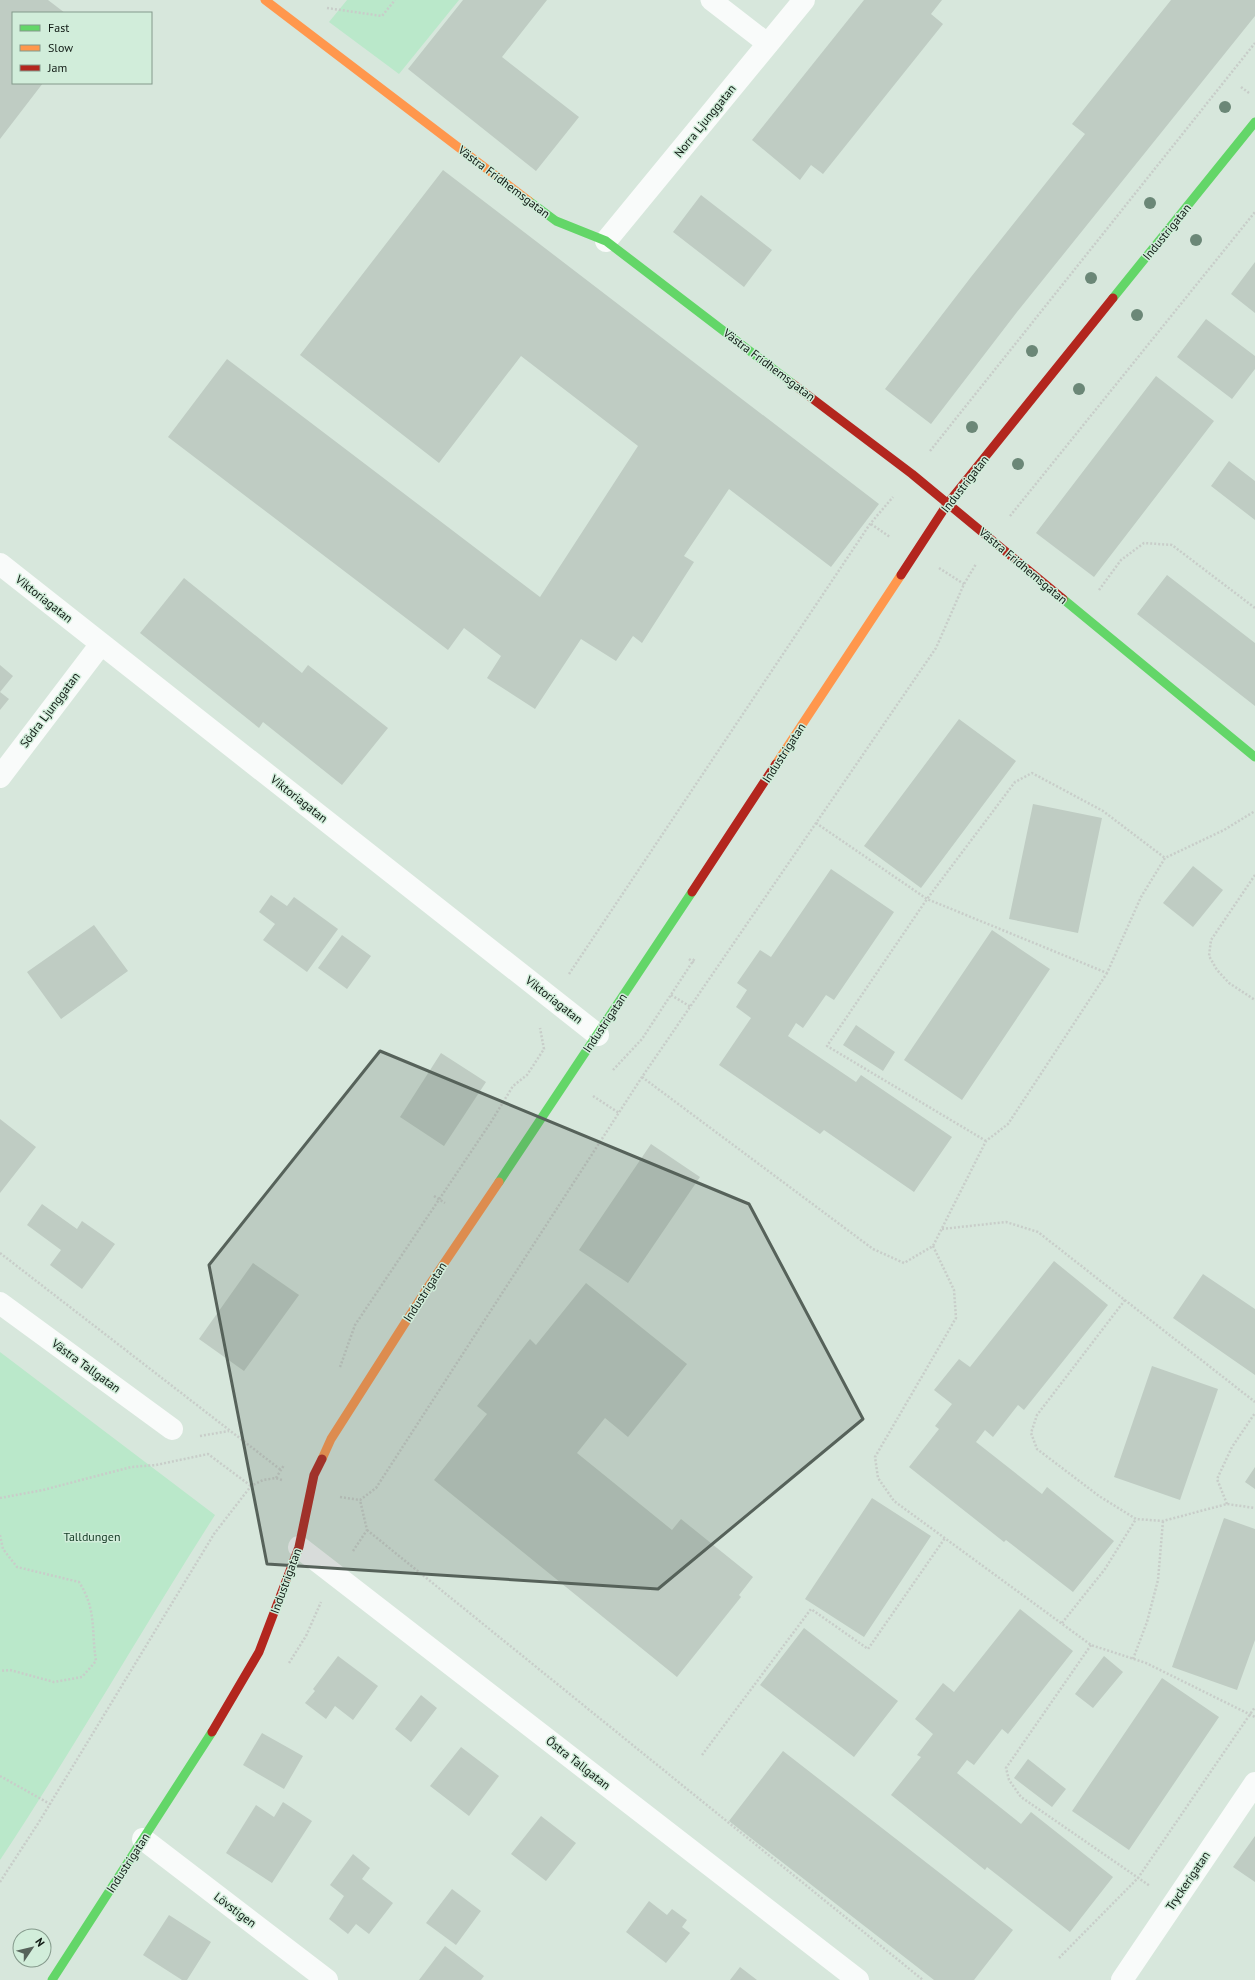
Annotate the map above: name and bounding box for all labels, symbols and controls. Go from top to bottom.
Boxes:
legend [12,12,152,84]
text: Fast [48,20,69,35]
text: Slow [48,40,73,55]
text: Jam [47,60,67,75]
street label: Norra Ljunggatan [671,81,739,160]
street label: Västra Fridhemsgatan [455,142,553,221]
street label: Industrigatan [1139,200,1194,263]
street label: Västra Fridhemsgatan [720,325,818,404]
street label: Industrigatan [938,452,992,515]
street label: Västra Fridhemsgatan [975,524,1071,607]
street label: Viktoriagatan [12,571,76,626]
street label: Södra Ljunggatan [16,669,83,750]
street label: Industrigatan [759,720,808,785]
street label: Viktoriagatan [267,771,331,826]
street label: Viktoriagatan [522,972,586,1027]
street label: Industrigatan [579,990,630,1055]
street label: Industrigatan [400,1259,449,1324]
street label: Västra Tallgatan [48,1335,124,1396]
park label: Talldungen [64,1529,120,1544]
street label: Industrigatan [267,1546,304,1616]
street label: Östra Tallgatan [543,1733,613,1792]
street label: Industrigatan [103,1830,152,1895]
street label: Tryckerigatan [1162,1848,1213,1913]
street label: Lövstigen [211,1889,259,1930]
north arrow [12,1928,52,1968]
text: N [32,1935,48,1949]

